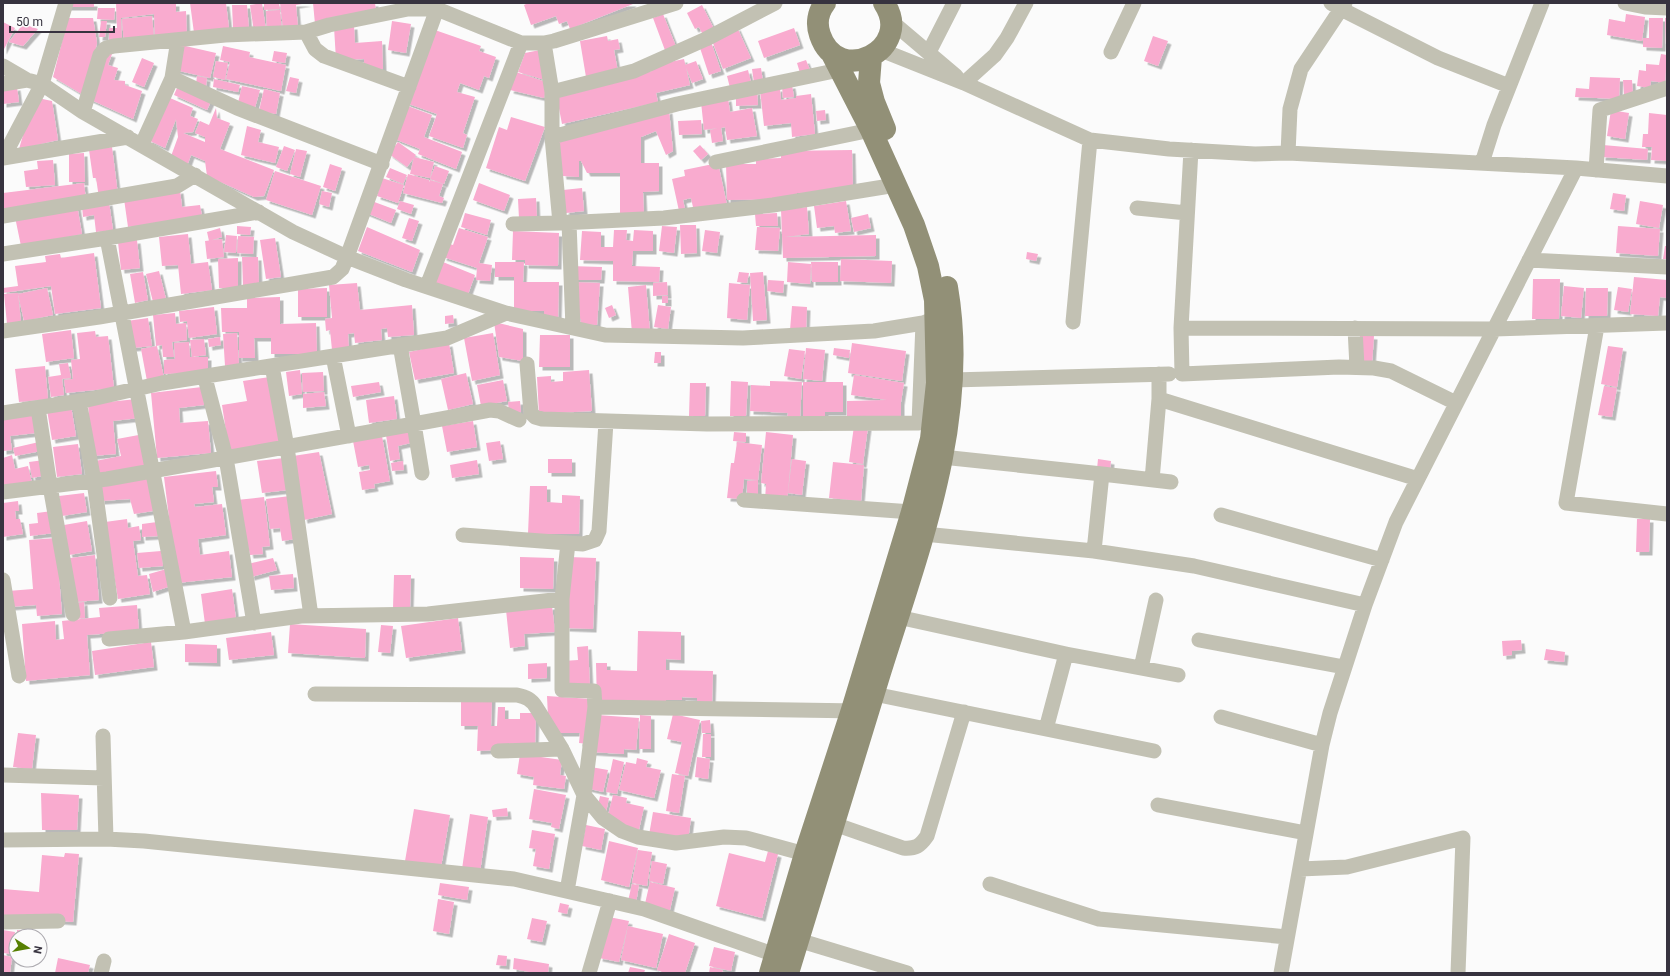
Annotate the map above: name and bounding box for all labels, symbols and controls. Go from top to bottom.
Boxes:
scale bar [10,8,114,34]
text: 50 m [16,15,43,29]
north arrow [8,928,48,968]
text: N [30,945,44,955]

